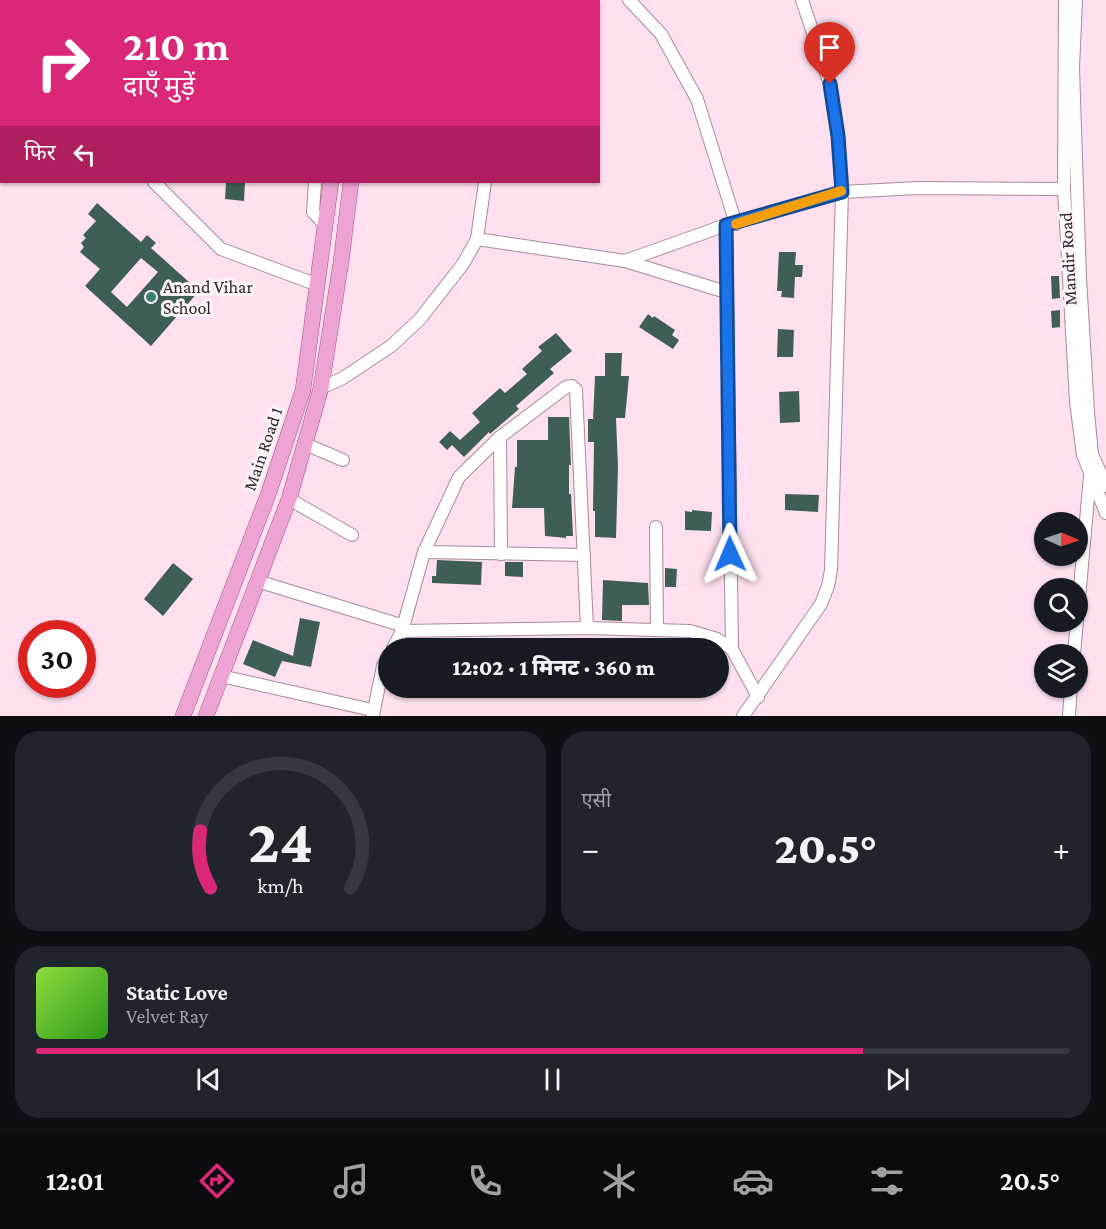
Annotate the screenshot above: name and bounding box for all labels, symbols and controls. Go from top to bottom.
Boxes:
text: 210 m [123,22,229,69]
pin [804,22,855,84]
icon: right [24,24,102,102]
icon: arrive [813,31,846,64]
text: दाएँ मुड़ें [123,71,195,101]
icon: left [68,138,101,171]
text: फिर [24,140,56,165]
street label: Mandir Road [1056,211,1080,306]
place label: Anand Vihar School [163,277,253,318]
marker: Anand Vihar School [144,290,158,304]
street label: Main Road 1 [239,405,287,493]
north arrow [1034,512,1088,566]
map controls [1034,512,1088,698]
position arrow [698,522,762,586]
button: search [1034,578,1088,632]
speed limit sign: 30 [18,620,96,698]
button: layers [1034,644,1088,698]
text: 12:02 · 1 मिनट · 360 m [452,655,655,680]
text: एसी [582,789,611,811]
text: 24 [248,806,313,875]
text: 20.5° [774,823,877,873]
text: − [582,830,599,867]
text: + [1053,830,1070,867]
text: km/h [257,874,304,898]
text: Static Love [126,980,228,1005]
text: Velvet Ray [126,1005,208,1027]
icon: previous [192,1063,225,1096]
icon: pause [536,1063,569,1096]
icon: next [881,1063,914,1096]
icon: directions [196,1160,238,1202]
icon: music [330,1160,372,1202]
icon: phone [464,1160,506,1202]
icon: climate [598,1160,640,1202]
icon: car [732,1160,774,1202]
icon: filters [866,1160,908,1202]
text: 12:01 [46,1166,104,1196]
text: 20.5° [1000,1166,1060,1196]

